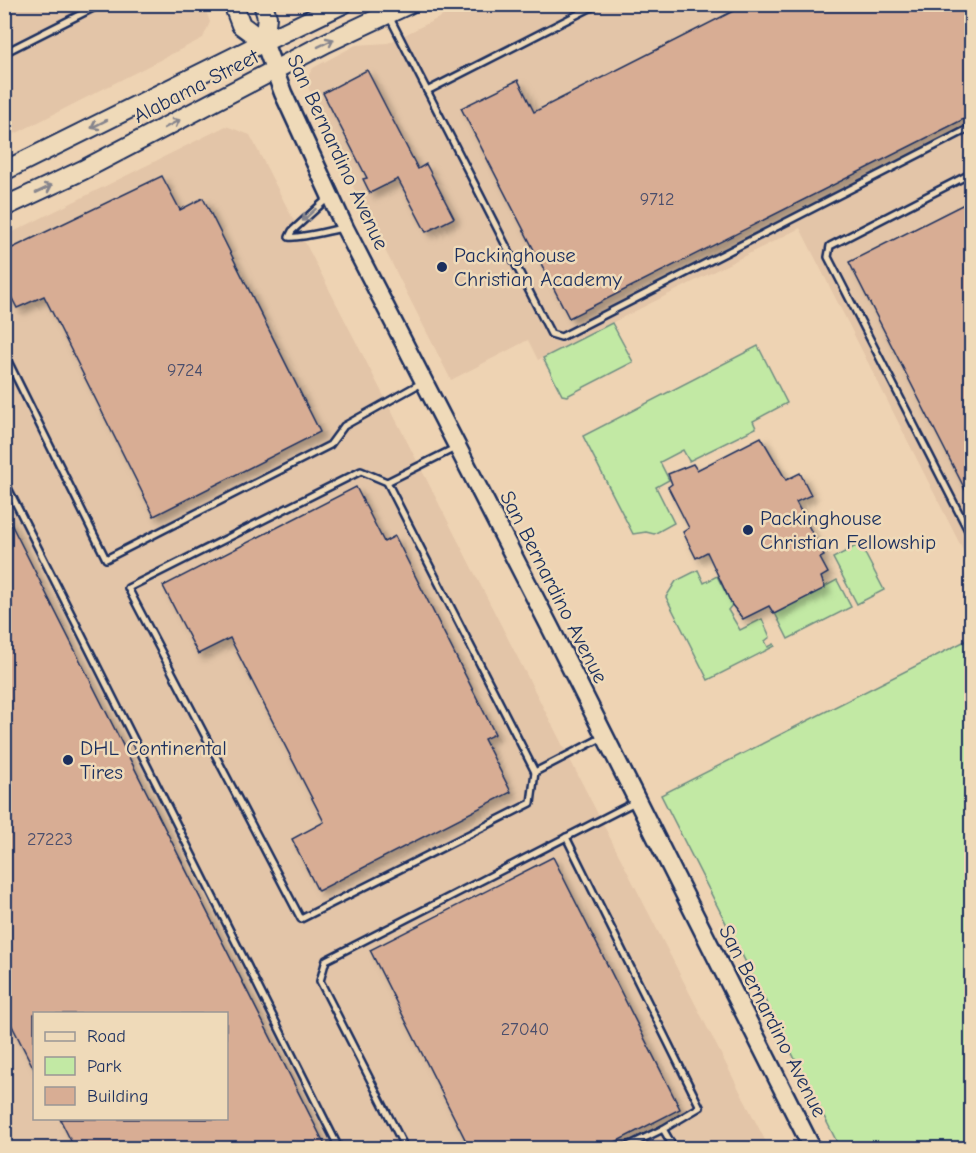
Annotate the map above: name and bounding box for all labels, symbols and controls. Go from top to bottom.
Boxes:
one-way arrow [317,37,335,49]
street label: Alabama Street [129,44,264,128]
street label: San Bernardino Avenue [282,51,394,253]
one-way arrow [163,118,181,129]
one-way arrow [91,119,109,130]
one-way arrow [34,182,52,194]
house number: 9712 [640,189,674,210]
one-way arrow [302,208,317,222]
place label: Packinghouse Christian Academy [454,243,622,291]
marker: Packinghouse Christian Academy [435,260,449,274]
house number: 9724 [167,360,203,381]
street label: San Bernardino Avenue [495,487,613,687]
place label: Packinghouse Christian Fellowship [760,506,936,554]
marker: Packinghouse Christian Fellowship [741,523,755,537]
place label: DHL Continental Tires [80,736,227,784]
marker: DHL Continental Tires [61,753,75,767]
house number: 27223 [27,829,73,850]
street label: San Bernardino Avenue [714,921,832,1121]
legend [33,1012,228,1120]
house number: 27040 [501,1019,549,1040]
text: Road [87,1026,126,1047]
text: Park [87,1056,122,1077]
text: Building [87,1086,149,1107]

